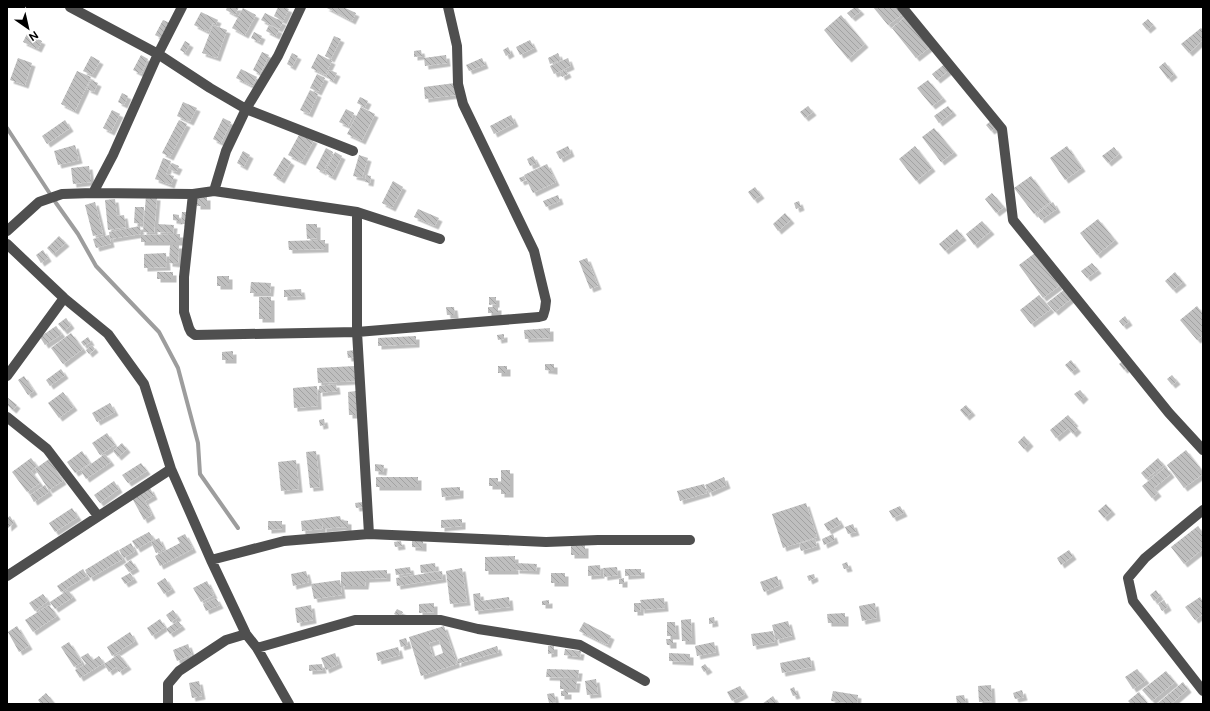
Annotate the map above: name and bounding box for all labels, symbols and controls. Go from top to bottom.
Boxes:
north arrow [8,8,48,48]
text: N [26,28,40,44]

